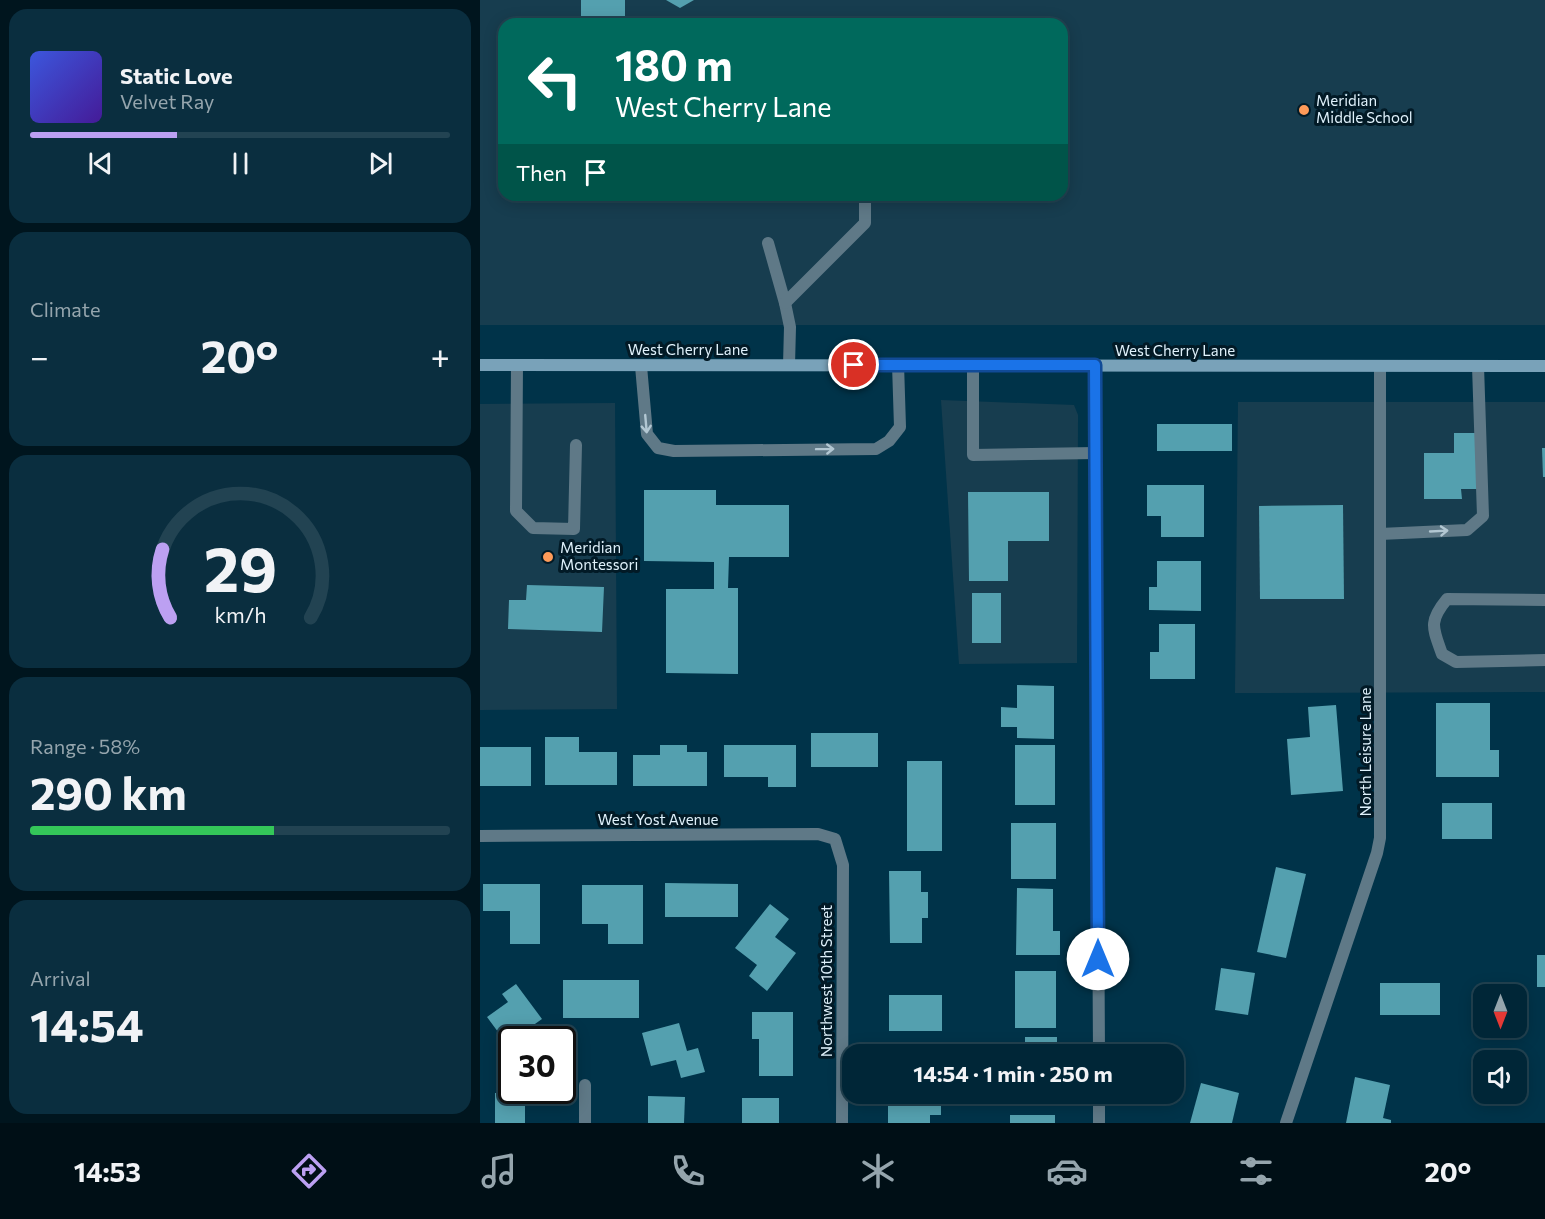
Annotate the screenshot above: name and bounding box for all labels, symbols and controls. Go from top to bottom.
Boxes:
text: 180 m [615,38,733,90]
icon: left [516,42,594,120]
text: Static Love [120,62,233,89]
text: Velvet Ray [120,89,214,113]
text: West Cherry Lane [615,90,832,123]
place label: Meridian Middle School [1316,91,1413,126]
marker: Meridian Middle School [1297,103,1311,117]
icon: previous [84,147,117,180]
icon: pause [224,147,257,180]
icon: next [364,147,397,180]
icon: arrive [579,156,612,189]
text: Then [516,159,567,186]
text: Climate [30,297,100,321]
text: 20° [201,327,279,382]
text: − [30,335,49,376]
text: + [431,335,450,376]
pin [828,339,879,390]
street label: West Cherry Lane [628,340,748,358]
street label: West Cherry Lane [1115,341,1235,359]
icon: arrive [837,348,870,381]
one-way arrow [641,413,652,433]
one-way arrow [814,444,834,455]
one-way arrow [1428,526,1448,537]
text: 29 [203,530,277,606]
place label: Meridian Montessori [560,538,638,573]
marker: Meridian Montessori [541,550,555,564]
text: km/h [214,602,266,628]
street label: North Leisure Lane [1356,687,1374,816]
text: Range · 58% [30,734,140,758]
text: 290 km [30,764,187,819]
street label: West Yost Avenue [598,810,719,828]
street label: Northwest 10th Street [817,905,835,1057]
position arrow [1066,927,1130,991]
text: Arrival [30,966,91,990]
north arrow [1473,984,1527,1038]
map controls [1473,984,1527,1104]
text: 14:54 [30,996,144,1051]
speed limit sign: 30 [498,1026,576,1104]
button: sound [1473,1050,1527,1104]
text: 14:54 · 1 min · 250 m [913,1060,1113,1087]
icon: directions [288,1150,330,1192]
icon: music [478,1150,520,1192]
icon: phone [667,1150,709,1192]
icon: climate [857,1150,899,1192]
icon: car [1046,1150,1088,1192]
icon: filters [1235,1150,1277,1192]
text: 14:53 [74,1155,141,1188]
text: 20° [1425,1155,1471,1188]

